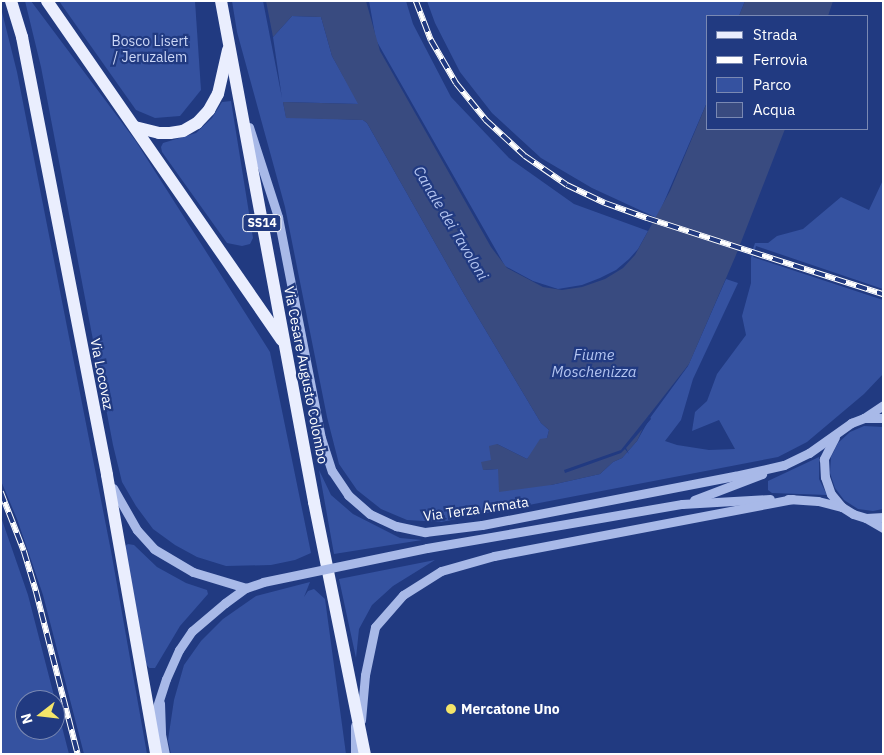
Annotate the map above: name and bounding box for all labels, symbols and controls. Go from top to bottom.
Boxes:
legend [706,15,869,130]
text: Strada [753,25,797,44]
park label: Bosco Lisert / Jeruzalem [111,33,189,65]
text: Ferrovia [753,50,808,69]
text: Parco [753,75,791,94]
text: Acqua [753,100,795,119]
water label: Canale dei Tavoloni [410,163,492,283]
road number: SS14 [242,214,282,232]
street label: Via Cesare Augusto Colombo [281,285,331,465]
street label: Via Locovaz [87,337,117,411]
water label: Fiume Moschenizza [551,345,637,380]
street label: Via Terza Armata [422,493,530,525]
north arrow [15,690,65,740]
place label: Mercatone Uno [461,701,560,717]
marker: Mercatone Uno [445,703,457,715]
text: N [16,712,37,726]

